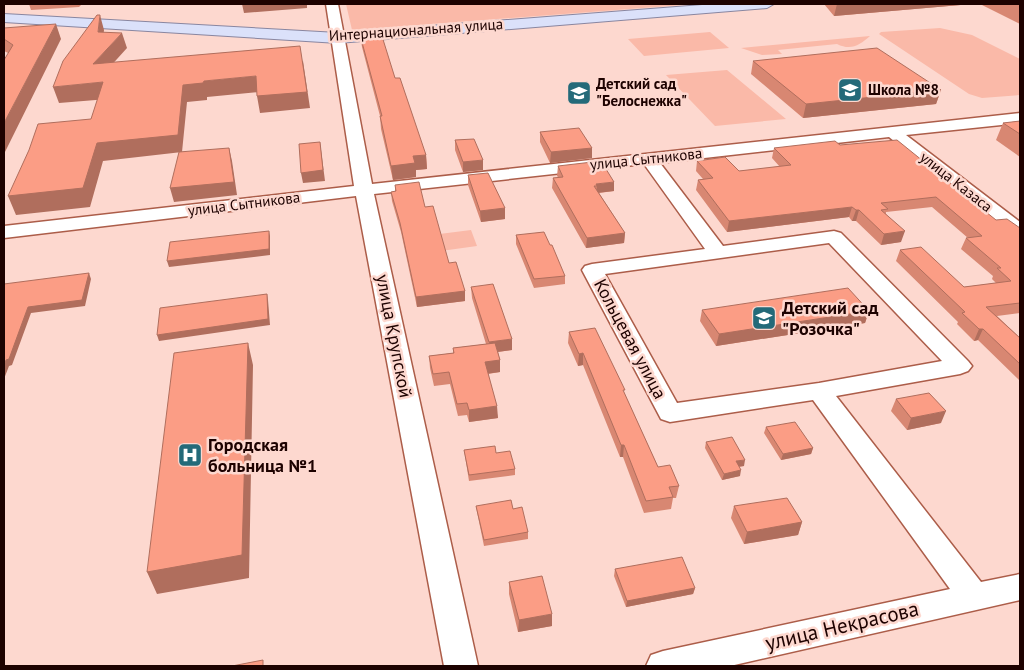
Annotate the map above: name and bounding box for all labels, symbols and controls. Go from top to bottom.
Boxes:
street label: Интернациональная улица [328,14,504,45]
place label: Детский сад "Белоснежка" [596,74,687,110]
school or university icon: Школа №8 [837,77,863,103]
school or university icon: Детский сад "Белоснежка" [566,80,592,106]
place label: Школа №8 [868,80,939,99]
street label: улица Сытникова [589,143,703,174]
street label: улица Казаса [916,147,996,216]
street label: улица Сытникова [187,187,301,220]
street label: улица Крупской [371,272,418,400]
street label: Кольцевая улица [589,275,672,403]
place label: Детский сад "Розочка" [782,296,878,340]
school or university icon: Детский сад "Розочка" [751,305,777,331]
place label: Городская больница №1 [208,433,317,477]
hospital icon: Городская больница №1 [177,442,203,468]
street label: улица Некрасова [762,595,921,656]

